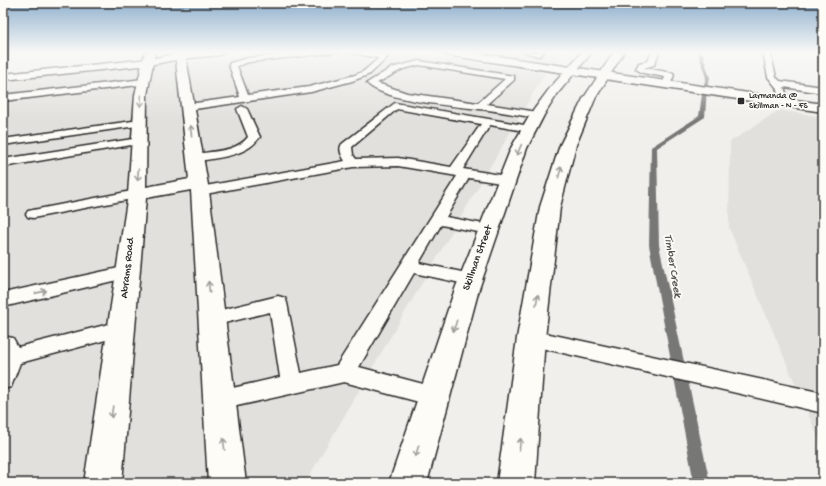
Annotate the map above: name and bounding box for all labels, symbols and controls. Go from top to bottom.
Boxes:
place label: Larmanda @ Skillman - N - FS [749,91,808,112]
one-way arrow [138,94,145,107]
marker: Larmanda @ Skillman - N - FS [736,96,746,106]
one-way arrow [187,125,195,138]
one-way arrow [515,143,522,155]
one-way arrow [557,166,564,179]
one-way arrow [134,168,141,181]
street label: Skillman Street [461,222,496,292]
water label: Timber Creek [660,233,684,300]
street label: Abrams Road [119,236,137,299]
one-way arrow [205,281,213,294]
one-way arrow [34,287,47,295]
one-way arrow [533,294,541,307]
one-way arrow [451,320,458,333]
one-way arrow [108,405,116,418]
one-way arrow [220,438,227,451]
one-way arrow [516,438,523,451]
one-way arrow [413,444,421,456]

